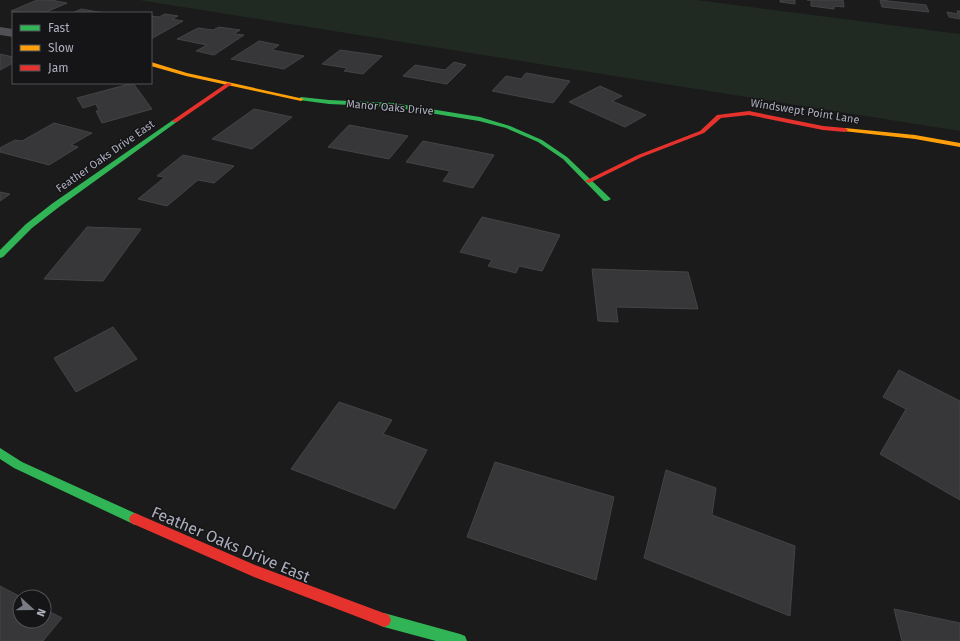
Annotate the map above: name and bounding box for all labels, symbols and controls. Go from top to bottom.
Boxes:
legend [12,12,152,84]
text: Fast [48,21,70,35]
text: Slow [48,41,74,55]
text: Jam [48,61,68,75]
street label: Windswept Point Lane [749,96,860,127]
street label: Manor Oaks Drive [346,97,434,118]
street label: Feather Oaks Drive East [54,118,157,195]
street label: Feather Oaks Drive East [149,502,313,587]
north arrow [12,589,52,629]
text: N [33,607,48,618]

